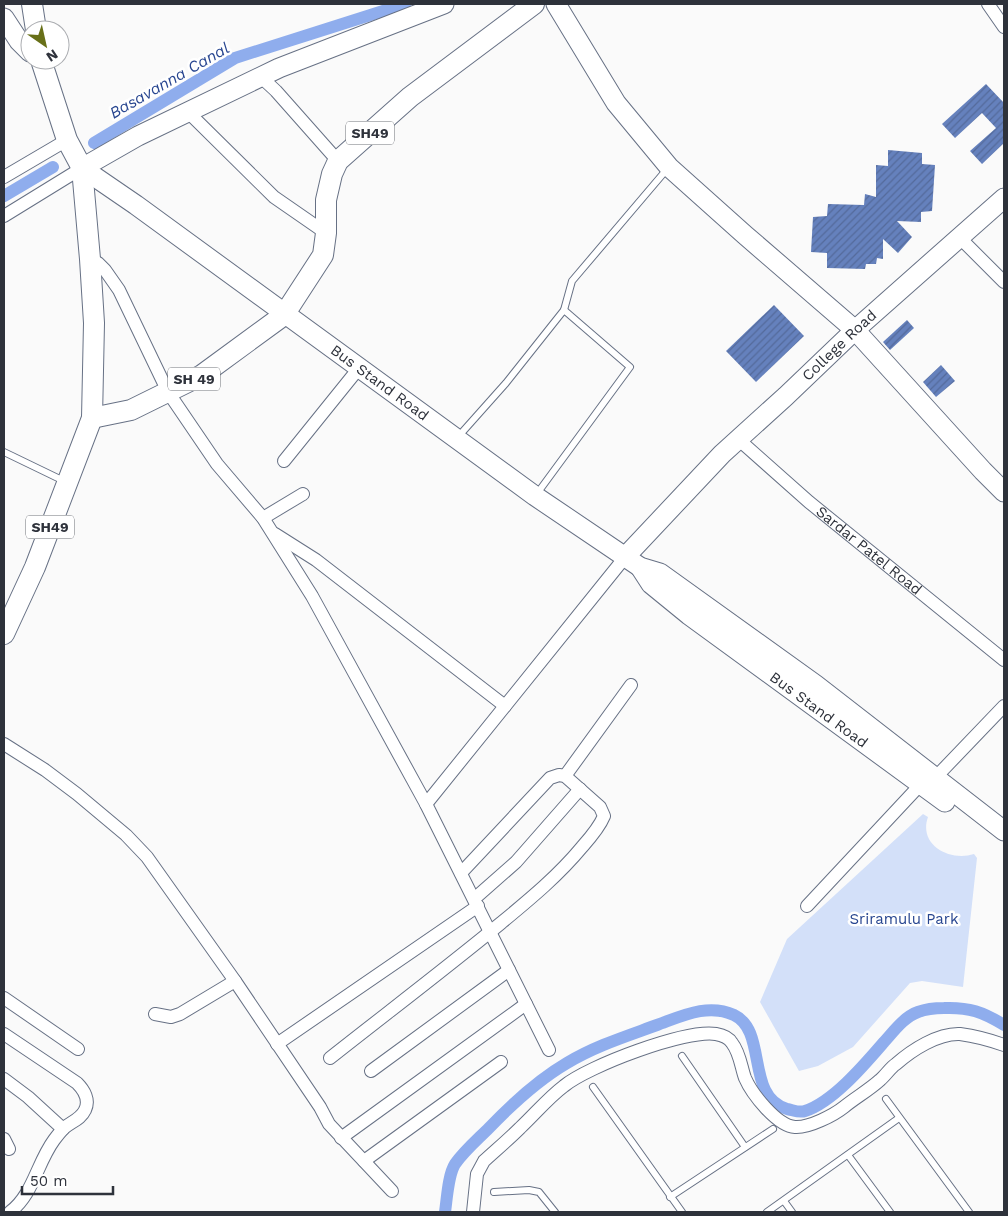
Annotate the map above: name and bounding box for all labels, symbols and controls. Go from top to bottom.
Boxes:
north arrow [20,20,70,70]
water label: Basavanna Canal [106,38,233,122]
text: N [43,46,61,65]
road number: SH49 [346,122,394,144]
street label: College Road [798,306,880,385]
street label: Bus Stand Road [327,341,432,424]
road number: SH 49 [168,368,220,390]
street label: Sardar Patel Road [812,502,925,599]
road number: SH49 [26,516,74,538]
street label: Bus Stand Road [766,668,871,752]
park label: Sriramulu Park [850,910,959,928]
scale bar [22,1164,114,1196]
text: 50 m [30,1172,67,1190]

